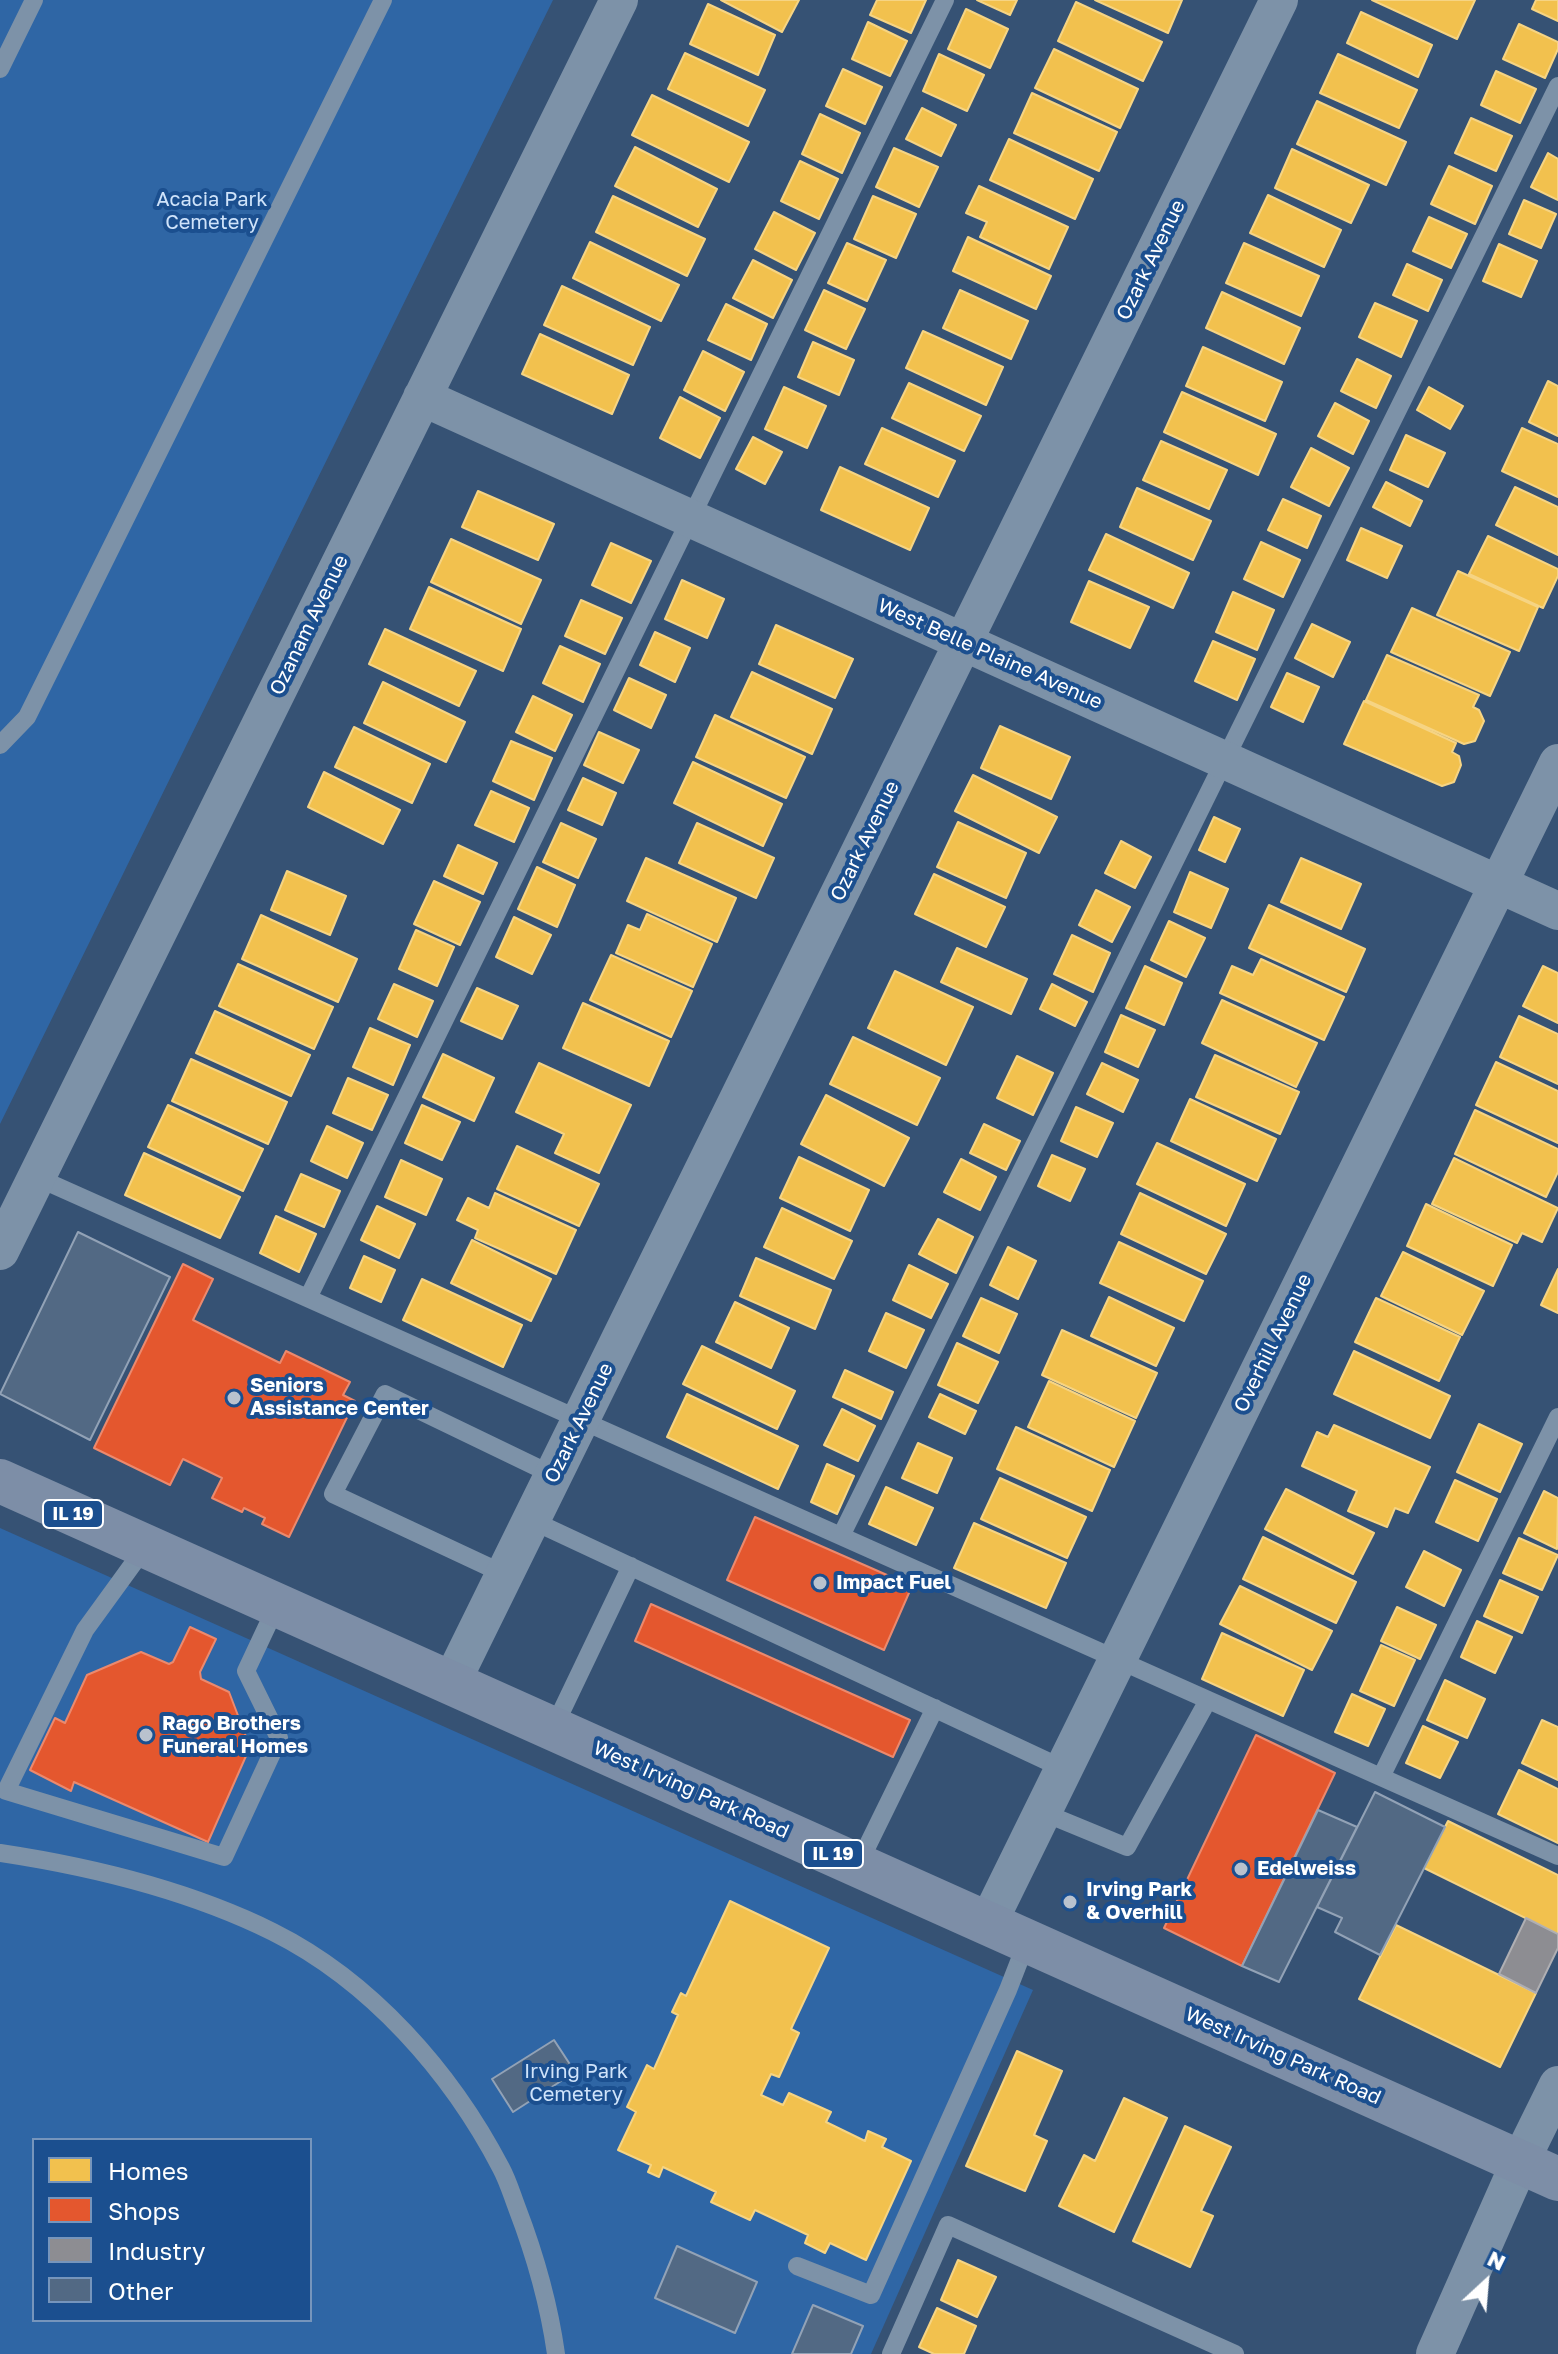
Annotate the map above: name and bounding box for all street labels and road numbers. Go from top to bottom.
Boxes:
street label: Ozark Avenue [1112,196,1190,324]
street label: Ozanam Avenue [265,551,353,699]
street label: West Belle Plaine Avenue [874,594,1106,714]
street label: Ozark Avenue [826,777,904,905]
street label: Overhill Avenue [1229,1270,1317,1416]
street label: Ozark Avenue [540,1359,618,1487]
road number: IL 19 [43,1500,103,1528]
street label: West Irving Park Road [589,1736,793,1844]
road number: IL 19 [803,1840,863,1868]
street label: West Irving Park Road [1181,2002,1385,2110]

